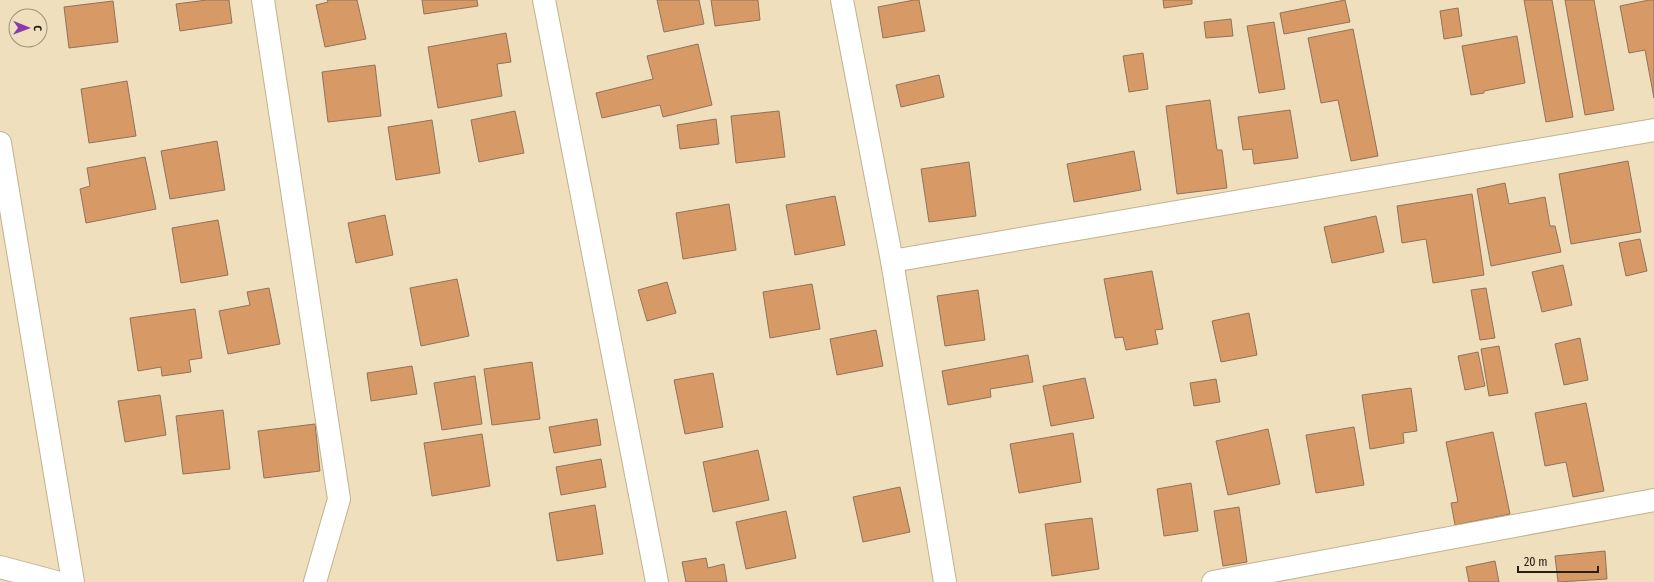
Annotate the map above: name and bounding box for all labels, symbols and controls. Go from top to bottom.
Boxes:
north arrow [8,8,48,48]
text: С [31,25,44,31]
scale bar [1518,548,1598,574]
text: 20 m [1524,555,1548,569]

